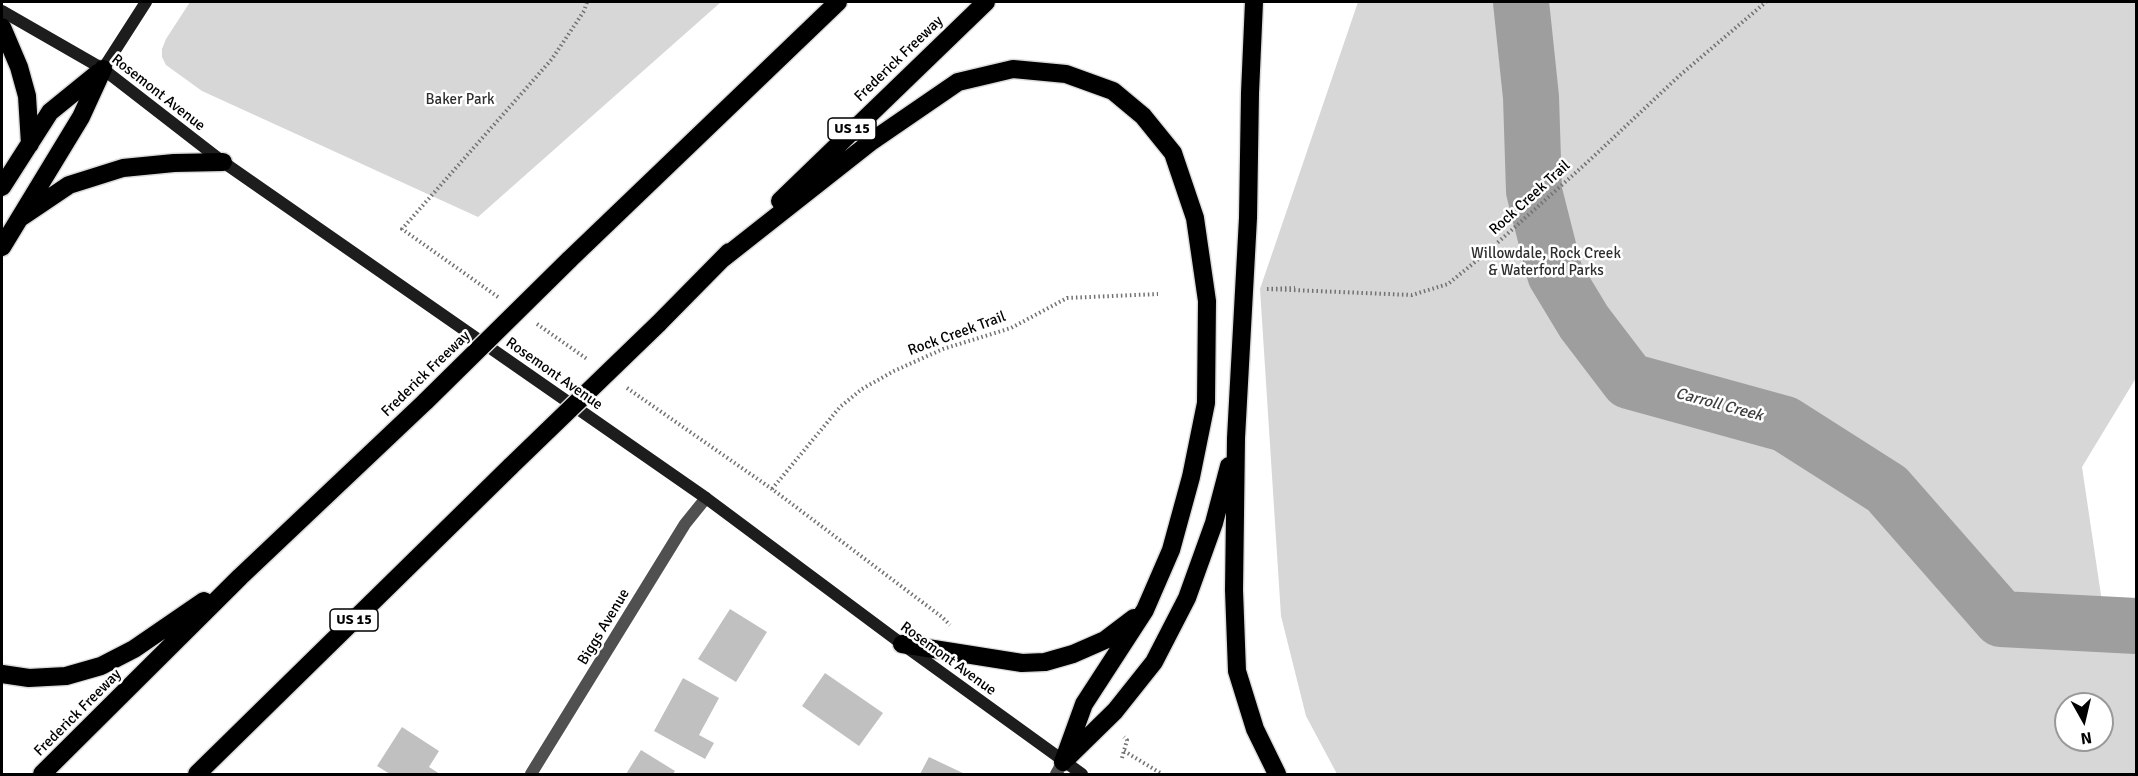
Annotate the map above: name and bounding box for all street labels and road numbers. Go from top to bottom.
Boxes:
street label: Frederick Freeway [851,12,947,106]
street label: Rosemont Avenue [108,51,208,135]
road number: US 15 [828,118,876,140]
street label: Rock Creek Trail [1486,157,1574,239]
street label: Rock Creek Trail [906,308,1008,360]
street label: Frederick Freeway [378,327,474,421]
street label: Rosemont Avenue [502,334,606,414]
street label: Biggs Avenue [574,586,634,668]
road number: US 15 [330,609,378,631]
street label: Rosemont Avenue [897,618,999,700]
street label: Frederick Freeway [31,666,125,760]

